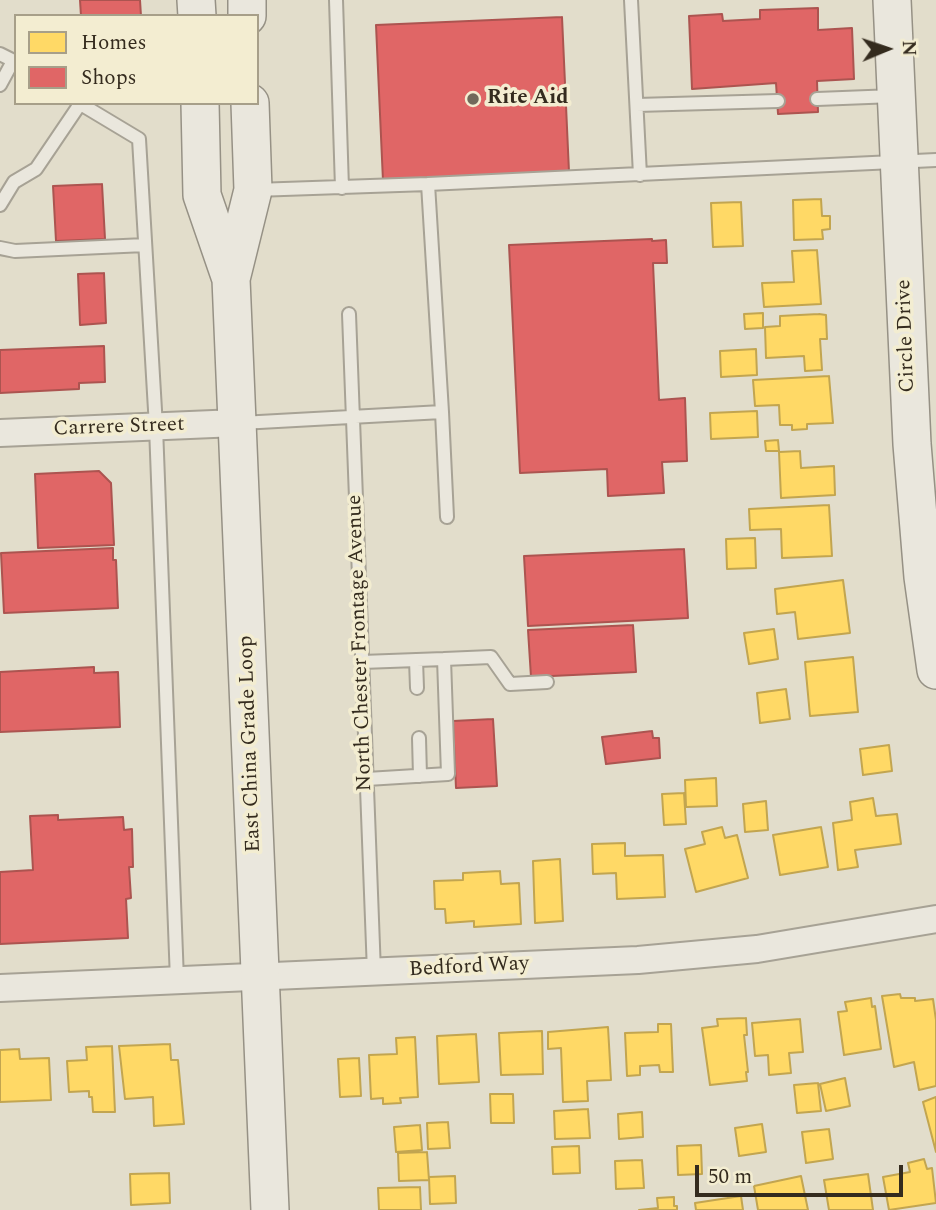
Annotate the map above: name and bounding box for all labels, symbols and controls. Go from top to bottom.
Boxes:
legend [14,14,259,105]
north arrow [852,14,922,84]
text: Homes [81,27,147,59]
text: N [894,40,923,57]
text: Shops [81,62,137,94]
place label: Rite Aid [487,86,568,112]
marker: Rite Aid [465,91,481,107]
street label: Circle Drive [892,279,922,393]
street label: Carrere Street [53,413,185,443]
street label: North Chester Frontage Avenue [343,494,379,792]
street label: East China Grade Loop [235,635,267,853]
street label: Bedford Way [408,952,530,984]
scale bar [698,1150,906,1194]
text: 50 m [708,1161,752,1193]

